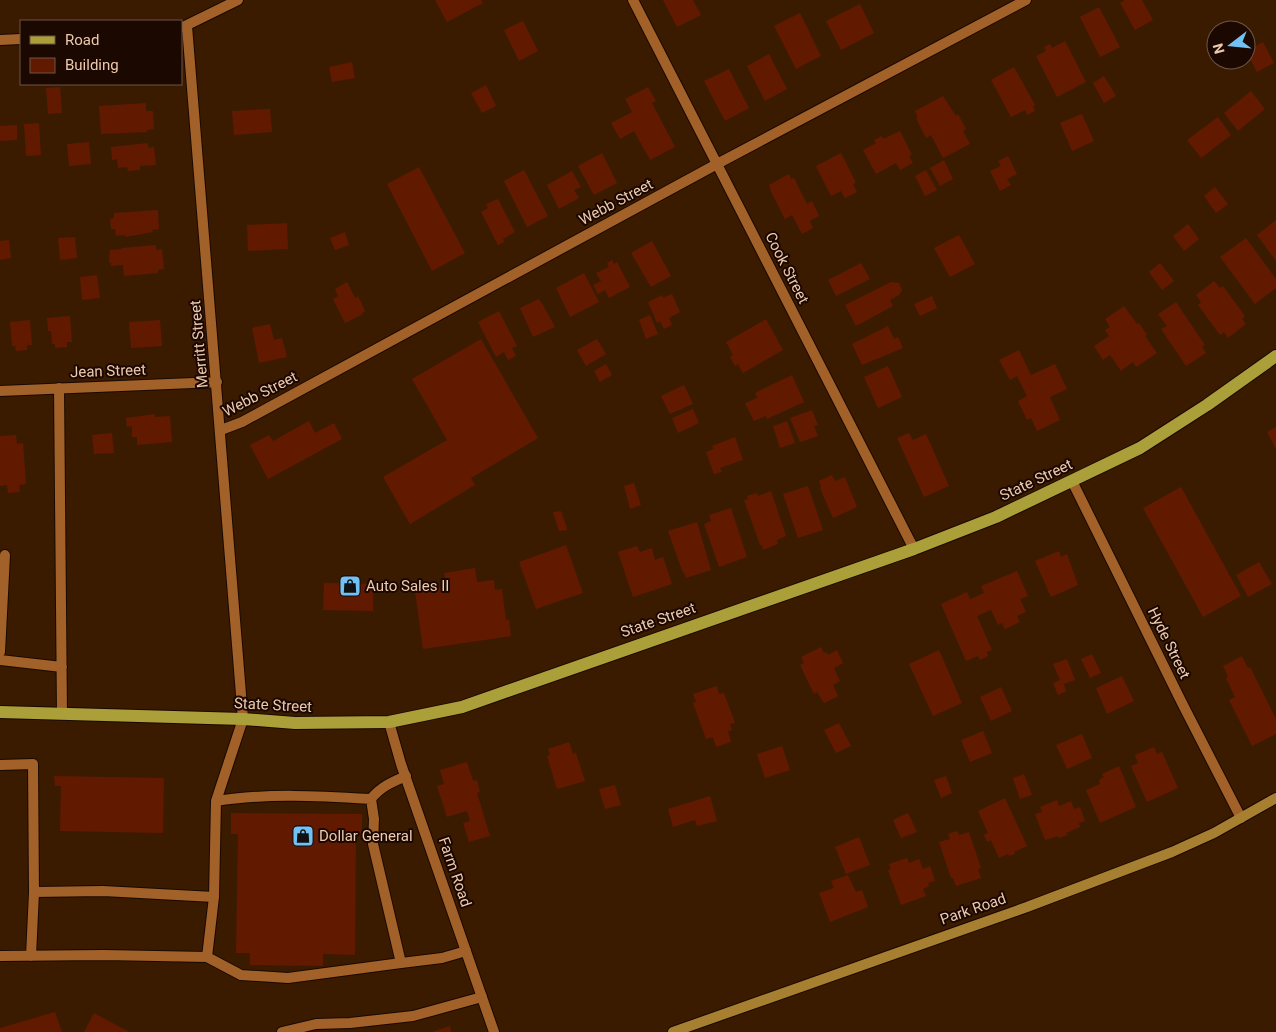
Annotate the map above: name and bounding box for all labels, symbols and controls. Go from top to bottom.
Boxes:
legend [20,20,182,85]
north arrow [1206,20,1256,70]
text: Road [65,31,99,49]
text: N [1209,42,1228,56]
text: Building [65,56,119,74]
street label: Webb Street [576,175,656,229]
street label: Cook Street [761,229,813,307]
street label: Merritt Street [186,299,212,389]
street label: Jean Street [70,361,146,381]
street label: Webb Street [220,368,300,420]
street label: State Street [997,455,1075,505]
shop icon: Auto Sales II [338,574,362,598]
place label: Auto Sales II [366,577,449,595]
street label: State Street [618,599,698,641]
street label: Hyde Street [1144,604,1194,682]
street label: State Street [234,694,313,716]
shop icon: Dollar General [291,824,315,848]
place label: Dollar General [319,827,413,845]
street label: Farm Road [435,835,475,909]
street label: Park Road [938,889,1008,929]

